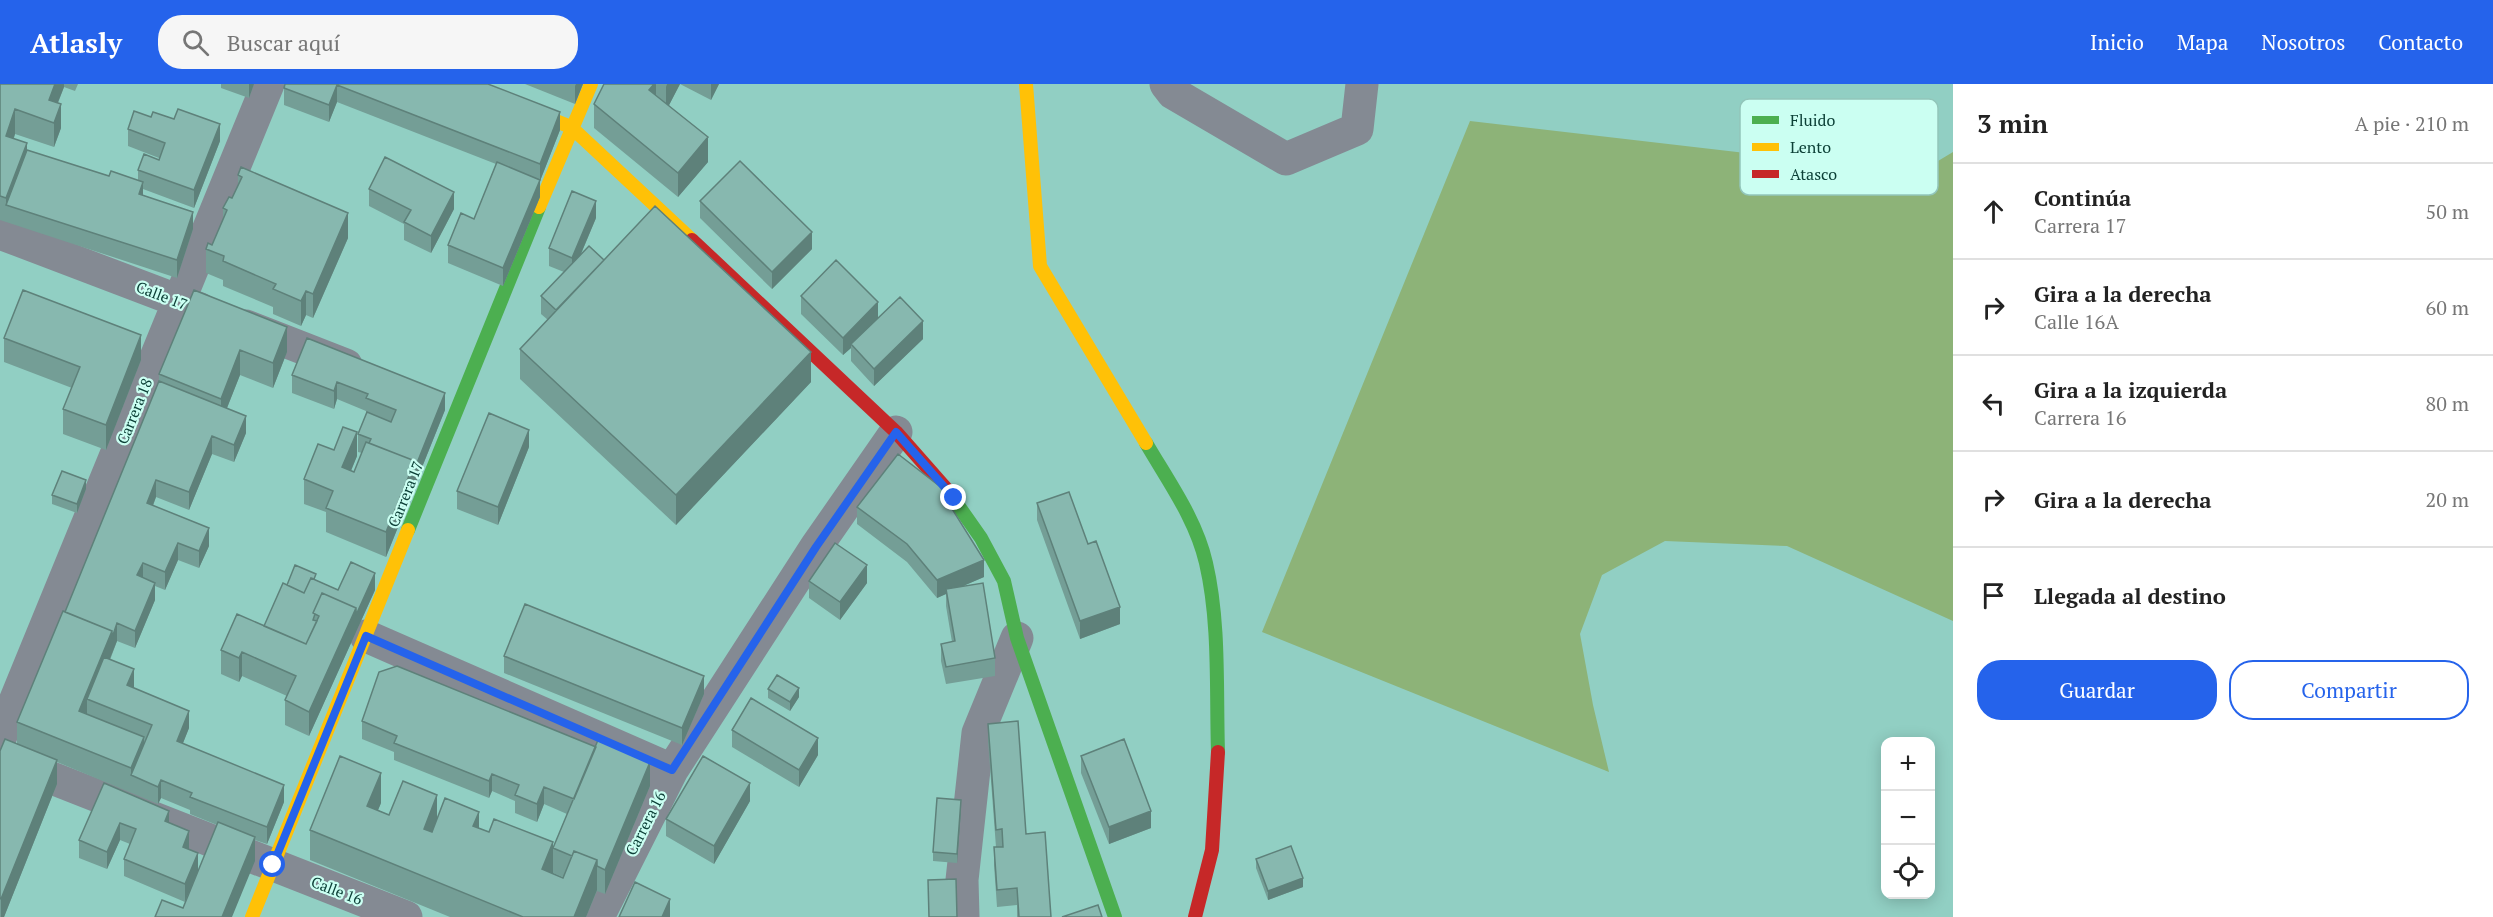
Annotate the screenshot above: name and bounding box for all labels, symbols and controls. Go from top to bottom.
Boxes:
search box [158,15,578,69]
text: Atlasly [30,24,122,61]
icon: search [179,26,212,59]
text: Buscar aquí [227,28,340,57]
text: Inicio [2090,28,2144,56]
text: Mapa [2177,28,2228,56]
text: Nosotros [2261,28,2345,56]
text: Contacto [2378,28,2463,56]
legend [1740,99,1938,195]
text: 3 min [1977,106,2048,140]
text: Fluido [1790,109,1835,131]
text: A pie · 210 m [2355,110,2469,137]
text: Lento [1790,136,1831,158]
text: Atasco [1790,163,1837,185]
text: Continúa [2034,183,2131,212]
icon: ahead [1977,195,2010,228]
text: 50 m [2426,198,2469,225]
text: Carrera 17 [2034,212,2126,239]
street label: Calle 17 [133,276,191,314]
text: Gira a la derecha [2034,279,2212,308]
icon: right [1977,291,2010,324]
text: 60 m [2426,294,2469,321]
text: Calle 16A [2034,308,2119,335]
street label: Carrera 18 [112,375,156,447]
text: Gira a la izquierda [2034,375,2227,404]
icon: left [1977,387,2010,420]
text: 80 m [2426,390,2469,417]
text: Carrera 16 [2034,404,2126,431]
street label: Carrera 17 [383,458,427,530]
icon: right [1977,483,2010,516]
route end [940,484,966,510]
text: Gira a la derecha [2034,485,2212,514]
text: 20 m [2426,486,2469,513]
icon: arrive [1977,579,2010,612]
text: Llegada al destino [2034,581,2226,610]
button: Guardar [1977,660,2217,720]
button: Compartir [2229,660,2469,720]
map controls [1881,737,1935,899]
button: + [1881,737,1935,791]
street label: Carrera 16 [620,788,670,858]
button: − [1881,791,1935,845]
button: locate [1881,845,1935,899]
route start [259,851,285,877]
street label: Calle 16 [308,871,366,909]

